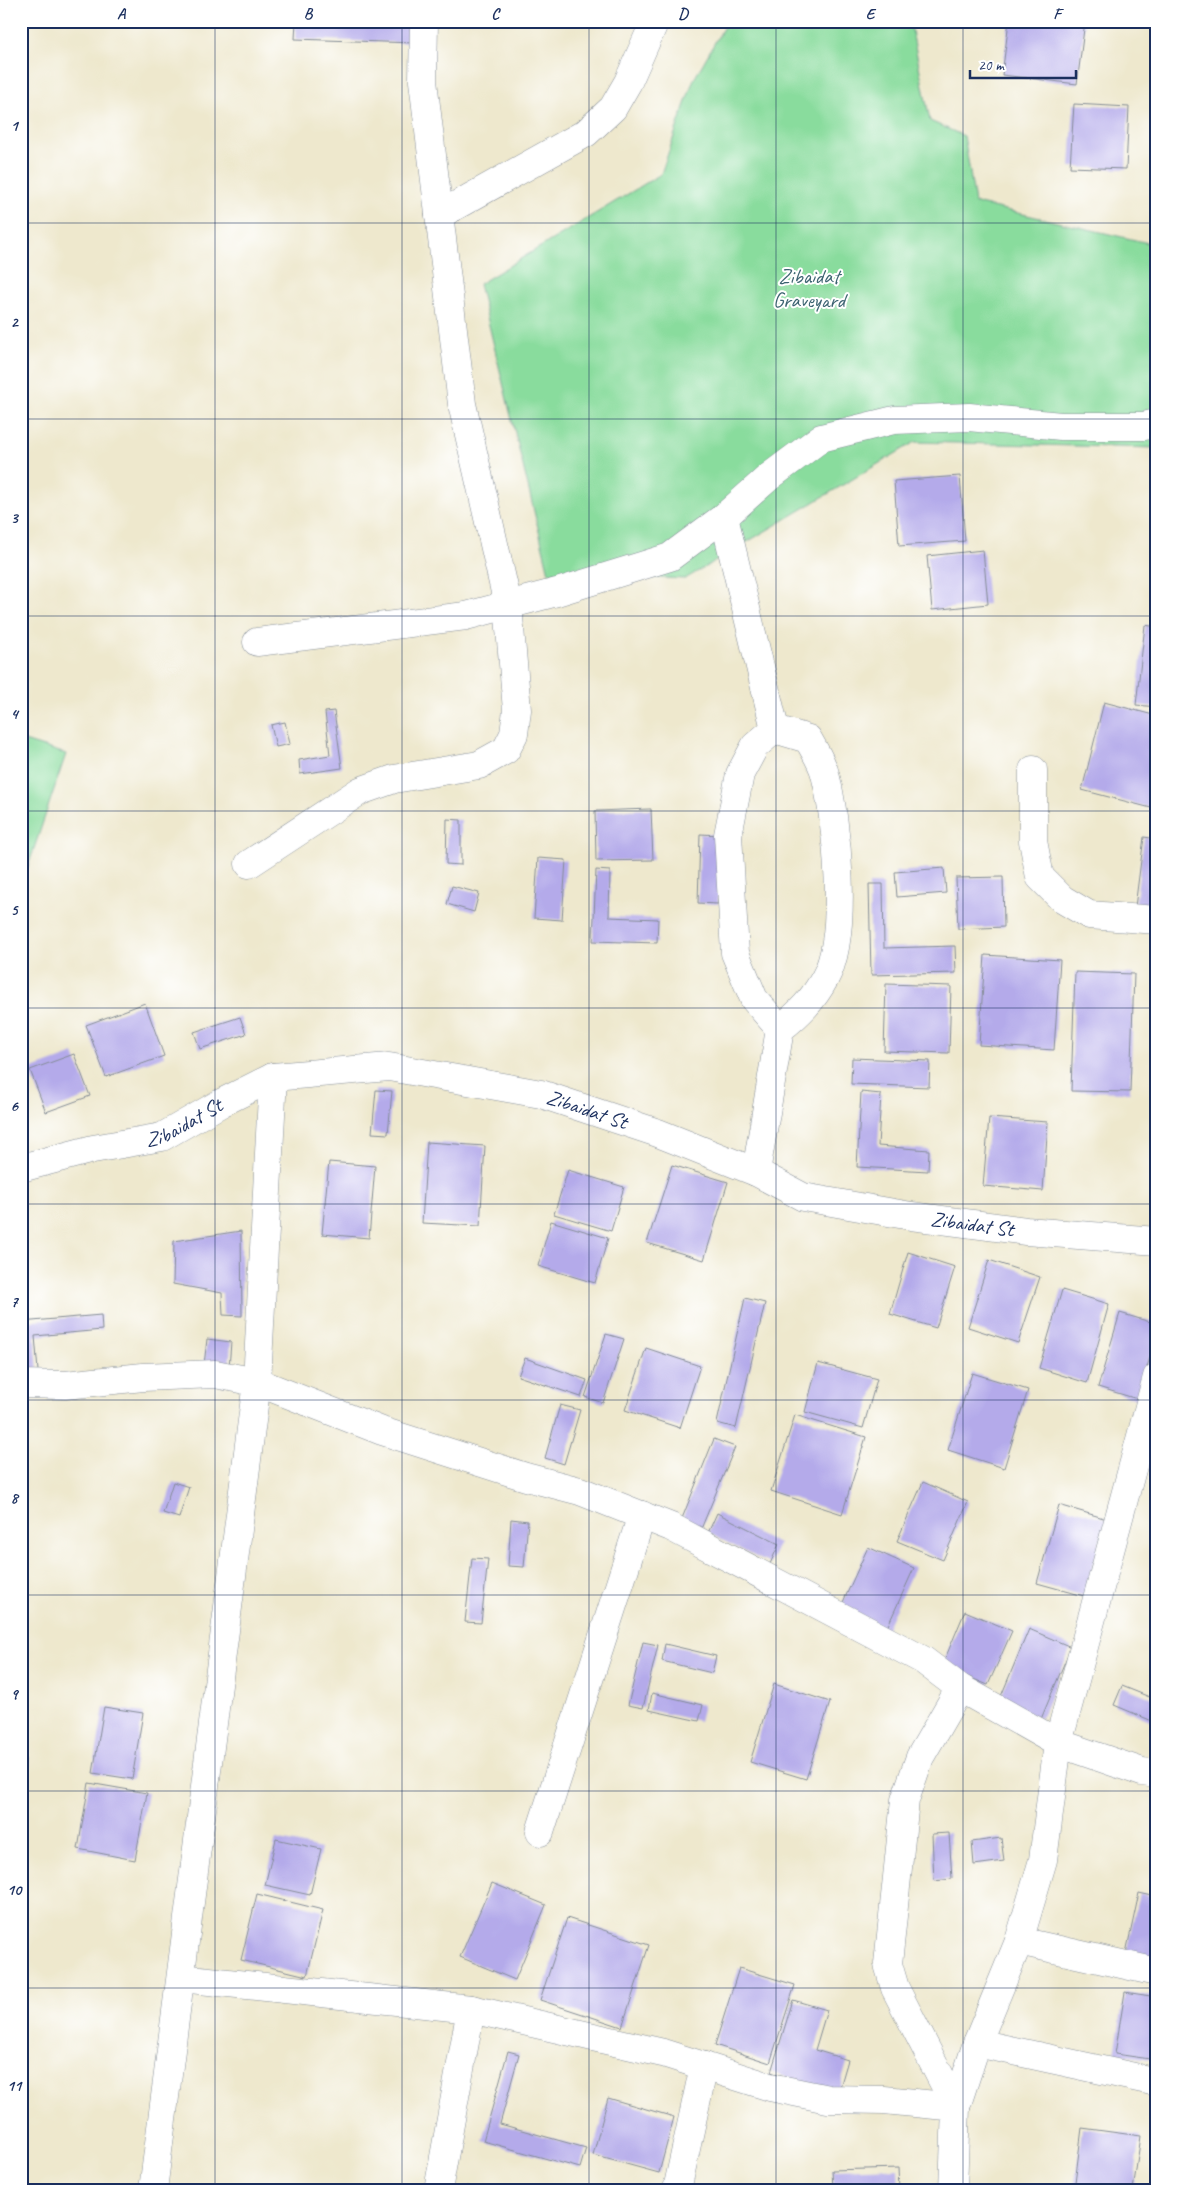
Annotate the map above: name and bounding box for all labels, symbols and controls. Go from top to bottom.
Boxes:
text: A [117,4,127,24]
text: B [304,4,314,24]
text: C [491,4,501,24]
text: D [678,4,689,24]
text: E [866,4,877,24]
text: F [1053,4,1064,24]
scale bar [970,48,1077,80]
text: 20 m [978,56,1005,75]
text: 1 [10,116,19,136]
park label: Zibaidat Graveyard [773,263,849,313]
text: 2 [10,312,19,332]
text: 3 [10,508,19,528]
text: 4 [10,704,19,724]
text: 5 [11,900,20,920]
street label: Zibaidat St [543,1084,633,1136]
street label: Zibaidat St [144,1091,229,1153]
text: 6 [10,1096,19,1116]
street label: Zibaidat St [929,1206,1017,1243]
text: 7 [10,1292,19,1312]
text: 8 [10,1488,19,1508]
text: 9 [10,1684,19,1704]
text: 10 [7,1880,23,1900]
text: 11 [7,2076,23,2096]

